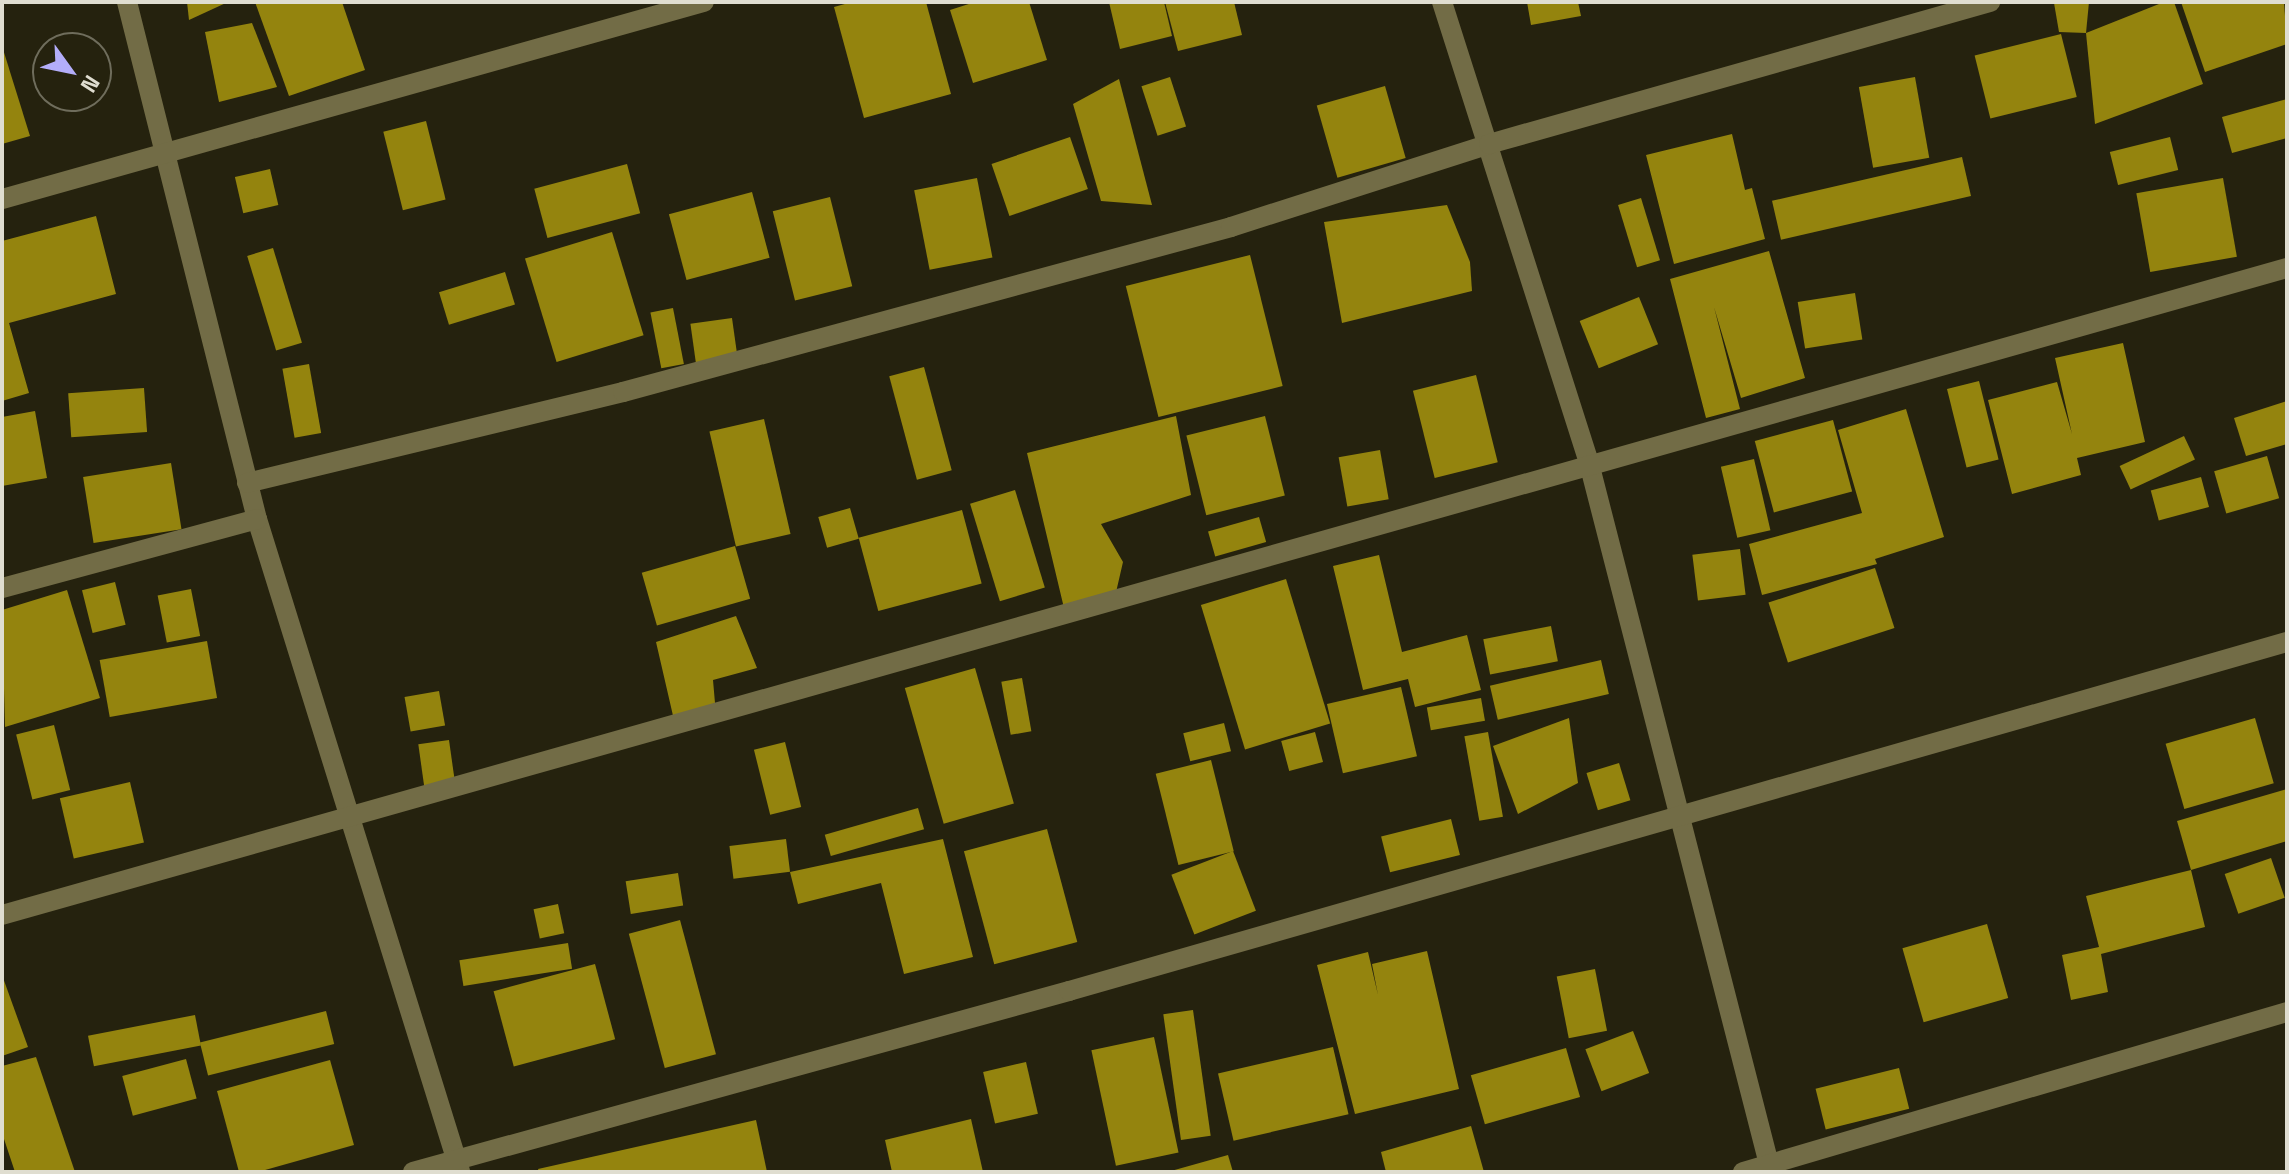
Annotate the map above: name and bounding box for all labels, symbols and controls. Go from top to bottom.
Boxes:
north arrow [32,32,112,112]
text: N [75,70,106,98]

